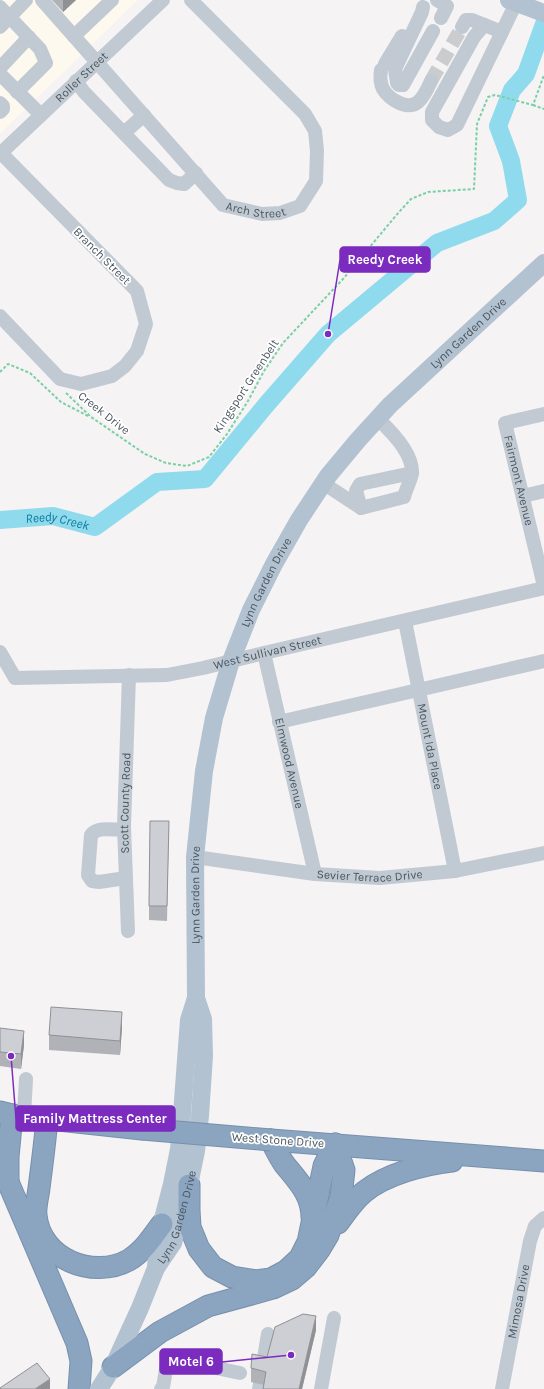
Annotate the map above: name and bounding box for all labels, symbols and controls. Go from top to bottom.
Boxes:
street label: Roller Street [52,49,111,105]
street label: Arch Street [225,199,288,221]
street label: Branch Street [71,225,134,288]
callout: Reedy Creek [340,247,430,272]
text: Reedy Creek [348,252,423,267]
street label: Lynn Garden Drive [427,294,509,371]
street label: Kingsport Greenbelt [210,336,282,436]
street label: Creek Drive [75,388,133,438]
street label: Fairmont Avenue [501,434,536,527]
water label: Reedy Creek [25,508,91,533]
street label: Lynn Garden Drive [238,535,294,629]
street label: West Sullivan Street [212,633,323,672]
street label: Mount Ida Place [415,702,446,791]
street label: Elmwood Avenue [272,716,307,810]
street label: Scott County Road [117,752,133,854]
street label: Lynn Garden Drive [188,845,203,944]
street label: Sevier Terrace Drive [316,867,423,885]
callout: Family Mattress Center [16,1106,175,1131]
text: Family Mattress Center [23,1111,168,1126]
street label: West Stone Drive [231,1130,325,1150]
street label: Lynn Garden Drive [154,1169,199,1266]
street label: Mimosa Drive [505,1263,532,1340]
callout: Motel 6 [160,1349,222,1374]
text: Motel 6 [168,1354,214,1369]

